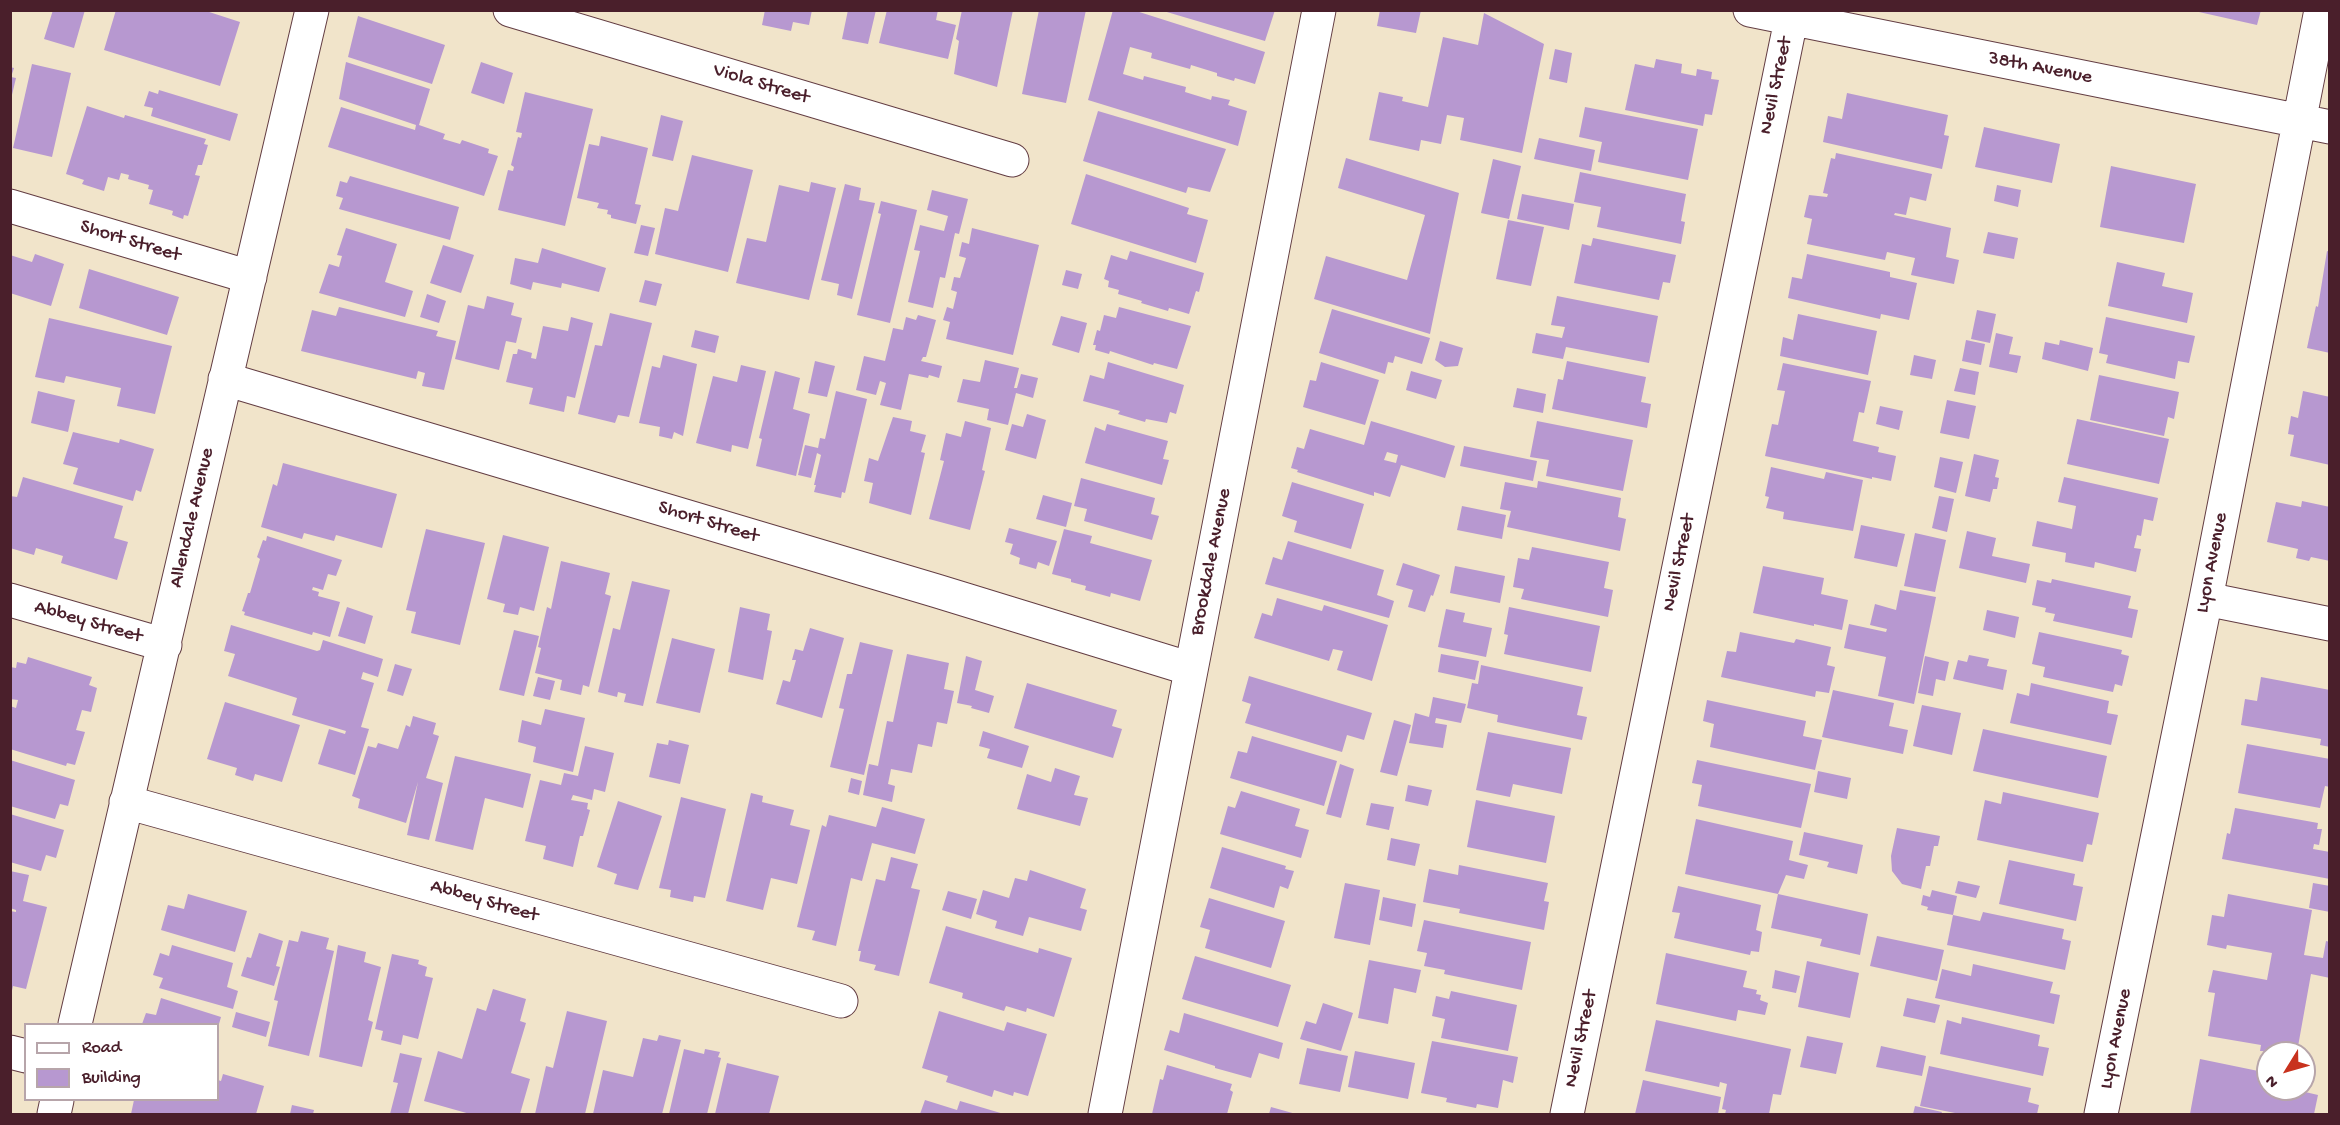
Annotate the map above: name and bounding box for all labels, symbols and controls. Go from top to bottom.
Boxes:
street label: Nevil Street [1755,35,1799,137]
street label: 38th Avenue [1986,47,2094,91]
street label: Viola Street [710,59,812,111]
street label: Short Street [77,215,183,269]
street label: Allendale Avenue [165,446,221,590]
street label: Brookdale Avenue [1186,486,1238,638]
street label: Short Street [655,496,761,550]
street label: Lyon Avenue [2191,511,2235,615]
street label: Nevil Street [1658,512,1702,614]
street label: Abbey Street [31,596,145,650]
street label: Abbey Street [427,875,541,929]
street label: Lyon Avenue [2095,987,2139,1091]
street label: Nevil Street [1560,988,1604,1090]
legend [24,1023,219,1101]
text: Road [82,1038,121,1059]
north arrow [2256,1041,2316,1101]
text: Building [82,1068,141,1089]
text: N [2262,1071,2284,1091]

